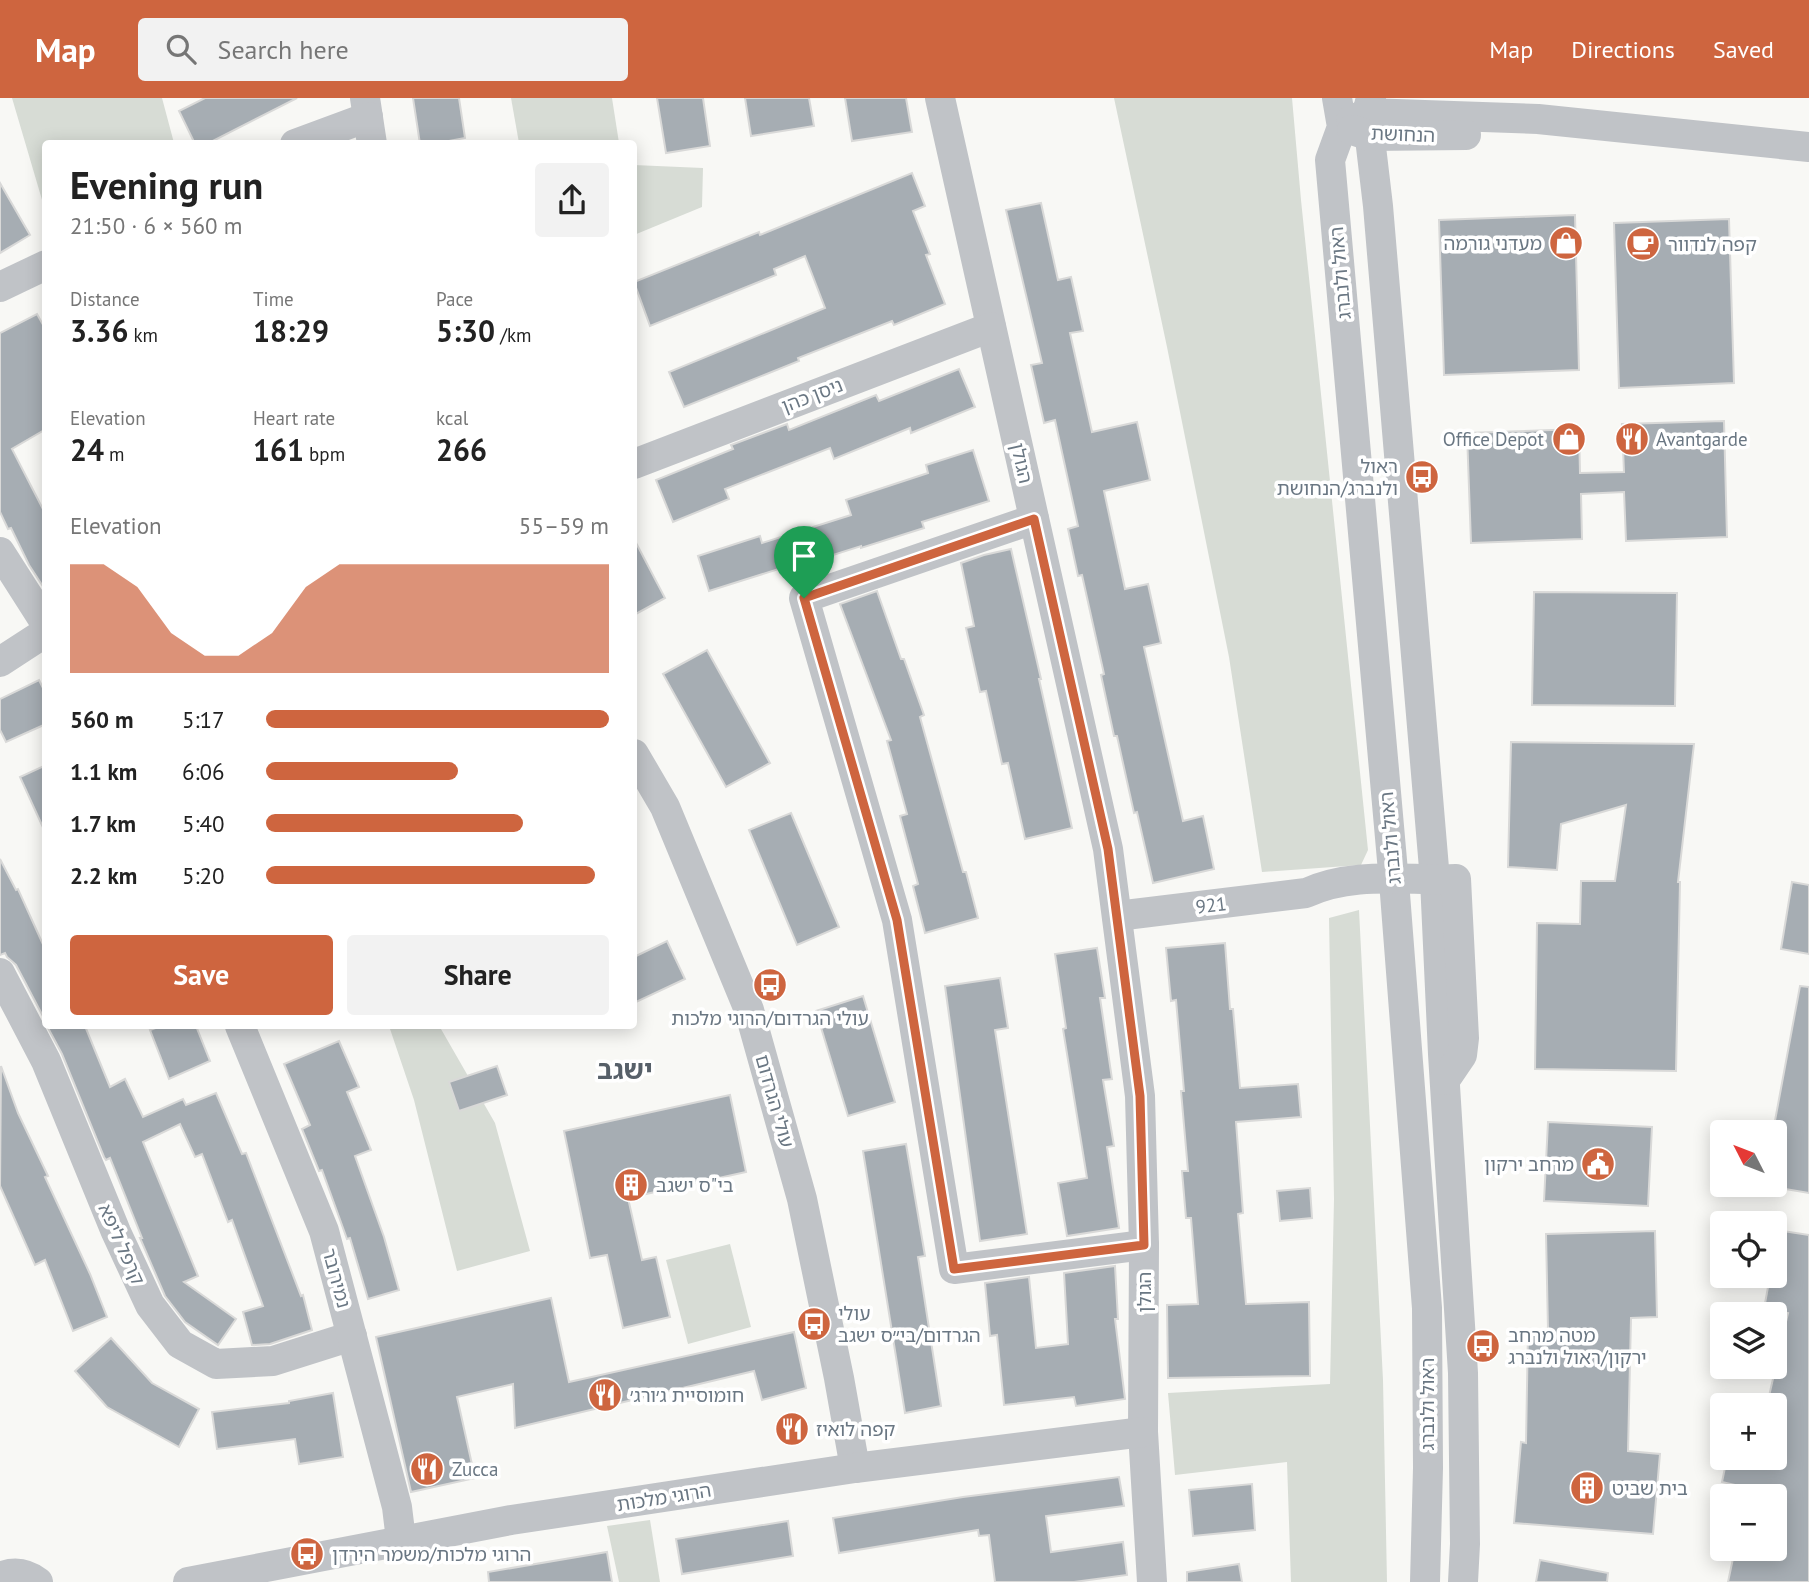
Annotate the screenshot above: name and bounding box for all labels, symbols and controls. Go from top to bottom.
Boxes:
search box [138,18,628,81]
text: Map [35,28,96,71]
icon: search [162,30,200,68]
text: Search here [218,33,349,66]
text: Map [1489,34,1533,65]
text: Directions [1571,34,1675,65]
text: Saved [1713,34,1774,65]
street label: הנחושת [1370,121,1436,147]
text: Evening run [70,160,263,209]
button: share [535,163,609,237]
text: 21:50 · 6 × 560 m [70,211,242,240]
shop icon: מעדני גורמה [1547,224,1585,262]
cafe icon: קפה לנדוור [1624,225,1662,263]
street label: ראול ולנברג [1324,226,1356,320]
place label: מעדני גורמה [1443,231,1542,255]
place label: קפה לנדוור [1668,232,1757,256]
text: Distance [70,287,140,311]
text: Time [253,287,294,311]
text: Pace [436,287,473,311]
text: 3.36 [70,311,128,350]
text: 18:29 [253,311,329,350]
text: 5:30 [436,311,495,350]
text: km [128,323,158,347]
text: /km [495,323,531,347]
street label: ניסן כהן [778,372,846,418]
text: Elevation [70,406,146,430]
text: Heart rate [253,406,335,430]
text: kcal [436,406,468,430]
shop icon: Office Depot [1550,420,1588,458]
restaurant icon: Avantgarde [1613,420,1651,458]
place label: Office Depot [1443,427,1545,451]
place label: Avantgarde [1656,427,1748,451]
text: 24 [70,430,104,469]
text: 161 [253,430,304,469]
text: 266 [436,430,487,469]
street label: הגולן [1006,440,1038,486]
text: m [104,442,125,466]
text: bpm [304,442,345,466]
place label: ראול ולנברג/הנחושת [1277,454,1398,500]
bus stop icon: ראול ולנברג/הנחושת [1403,458,1441,496]
text: Elevation [70,511,162,540]
text: 55–59 m [519,511,609,540]
pin [774,526,834,598]
icon: arrive [785,537,823,575]
text: 560 m [70,705,133,734]
text: 5:17 [182,705,225,734]
text: 1.1 km [70,757,137,786]
text: 6:06 [182,757,225,786]
street label: ראול ולנברג [1374,791,1406,885]
text: 1.7 km [70,809,136,838]
text: 5:40 [182,809,225,838]
text: 2.2 km [70,861,137,890]
text: 5:20 [182,861,225,890]
street label: 921 [1194,891,1228,919]
button: Save [70,935,333,1015]
button: Share [347,935,609,1015]
bus stop icon: עולי הגרדום/הרוגי מלכות [751,966,789,1004]
place label: עולי הגרדום/הרוגי מלכות [671,1006,869,1030]
street label: עולי הגרדום [750,1052,800,1150]
district label: ישגב [597,1053,653,1086]
north arrow [1710,1120,1787,1197]
map controls [1710,1120,1787,1561]
public building icon: מרחב ירקון [1579,1145,1617,1183]
place label: מרחב ירקון [1484,1152,1574,1176]
building icon: בי"ס ישגב [612,1166,650,1204]
place label: בי"ס ישגב [656,1173,734,1197]
street label: קרפל ליפא [93,1200,151,1288]
button: locate [1710,1211,1787,1288]
street label: נמירובר [318,1246,356,1310]
street label: הגולן [1132,1272,1156,1312]
place label: עולי הגרדום/בי״ס ישגב [838,1301,981,1347]
button: layers [1710,1302,1787,1379]
bus stop icon: עולי הגרדום/בי״ס ישגב [795,1305,833,1343]
place label: מטה מרחב ירקון/ראול ולנברג [1508,1323,1647,1369]
bus stop icon: מטה מרחב ירקון/ראול ולנברג [1464,1327,1502,1365]
street label: ראול ולנברג [1415,1358,1439,1450]
restaurant icon: חומוסיית ג׳ורג׳ [586,1376,624,1414]
place label: חומוסיית ג׳ורג׳ [630,1383,744,1407]
button: + [1710,1393,1787,1470]
restaurant icon: קפה לואיז [773,1410,811,1448]
place label: קפה לואיז [816,1417,896,1441]
restaurant icon: Zucca [408,1450,446,1488]
place label: Zucca [452,1457,498,1481]
building icon: בית שביט [1568,1469,1606,1507]
place label: בית שביט [1612,1476,1688,1500]
street label: הרוגי מלכות [615,1478,713,1516]
button: − [1710,1484,1787,1561]
bus stop icon: הרוגי מלכות/משמר הירדן [288,1535,326,1573]
place label: הרוגי מלכות/משמר הירדן [332,1542,532,1566]

